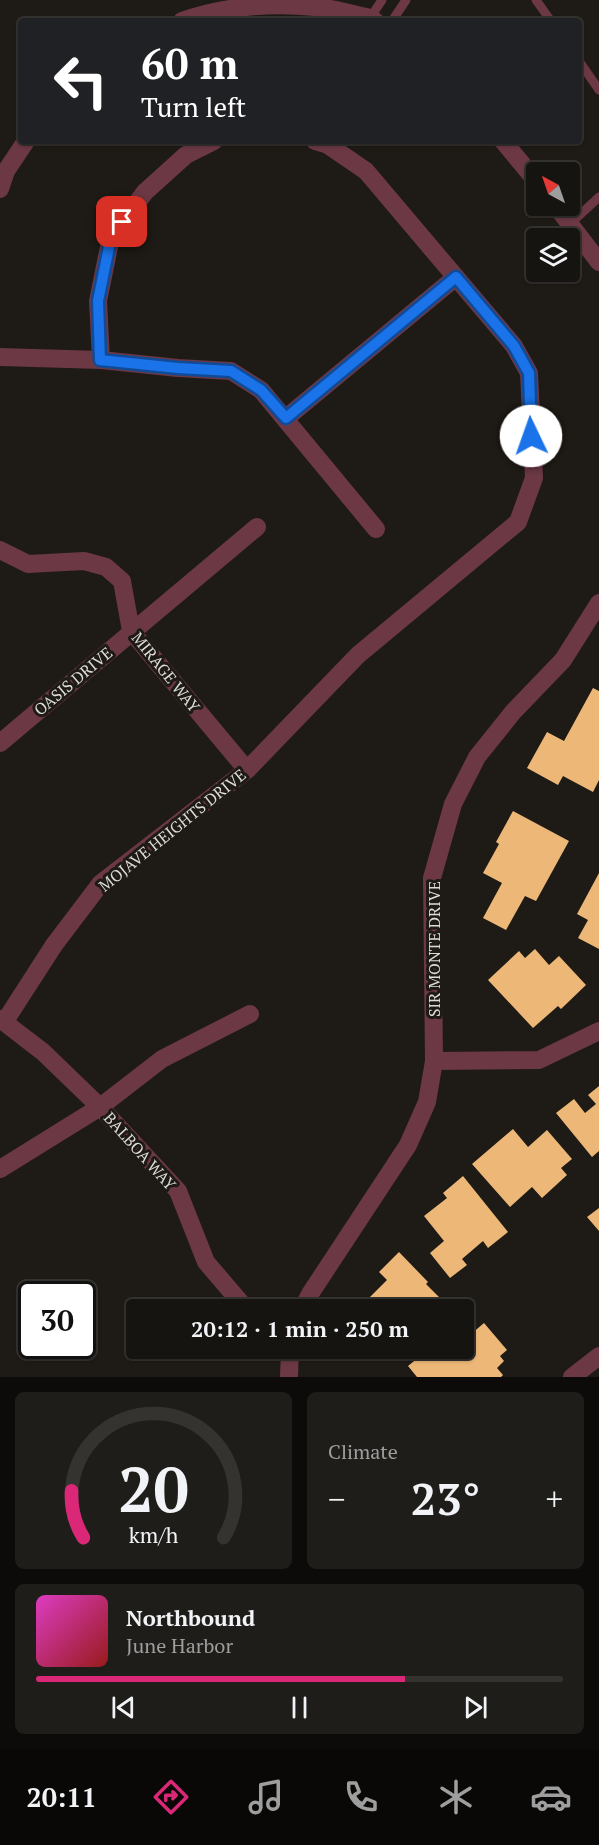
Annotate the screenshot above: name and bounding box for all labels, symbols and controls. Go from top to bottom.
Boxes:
text: 60 m [141,35,239,91]
icon: left [42,42,120,120]
text: Turn left [141,89,246,125]
north arrow [526,162,580,216]
map controls [526,162,580,282]
pin [96,196,147,247]
icon: arrive [105,205,138,238]
button: layers [526,228,580,282]
position arrow [499,404,563,468]
street label: MIRAGE WAY [127,627,206,717]
street label: OASIS DRIVE [29,642,117,720]
street label: MOJAVE HEIGHTS DRIVE [94,764,250,896]
street label: SIR MONTE DRIVE [423,881,445,1017]
street label: BALBOA WAY [99,1107,181,1195]
speed limit sign: 30 [18,1281,96,1359]
text: 20:12 · 1 min · 250 m [191,1314,409,1343]
text: Climate [328,1438,398,1465]
text: 20 [118,1447,189,1530]
text: 23° [411,1468,480,1528]
text: − [328,1477,346,1520]
text: + [545,1477,563,1520]
text: km/h [129,1521,179,1549]
text: Northbound [126,1603,255,1632]
text: June Harbor [126,1632,233,1659]
icon: previous [107,1691,140,1724]
icon: pause [283,1691,316,1724]
icon: next [459,1691,492,1724]
icon: directions [150,1776,192,1818]
icon: music [245,1776,287,1818]
icon: phone [340,1776,382,1818]
icon: climate [435,1776,477,1818]
icon: car [530,1776,572,1818]
text: 20:11 [27,1779,97,1815]

